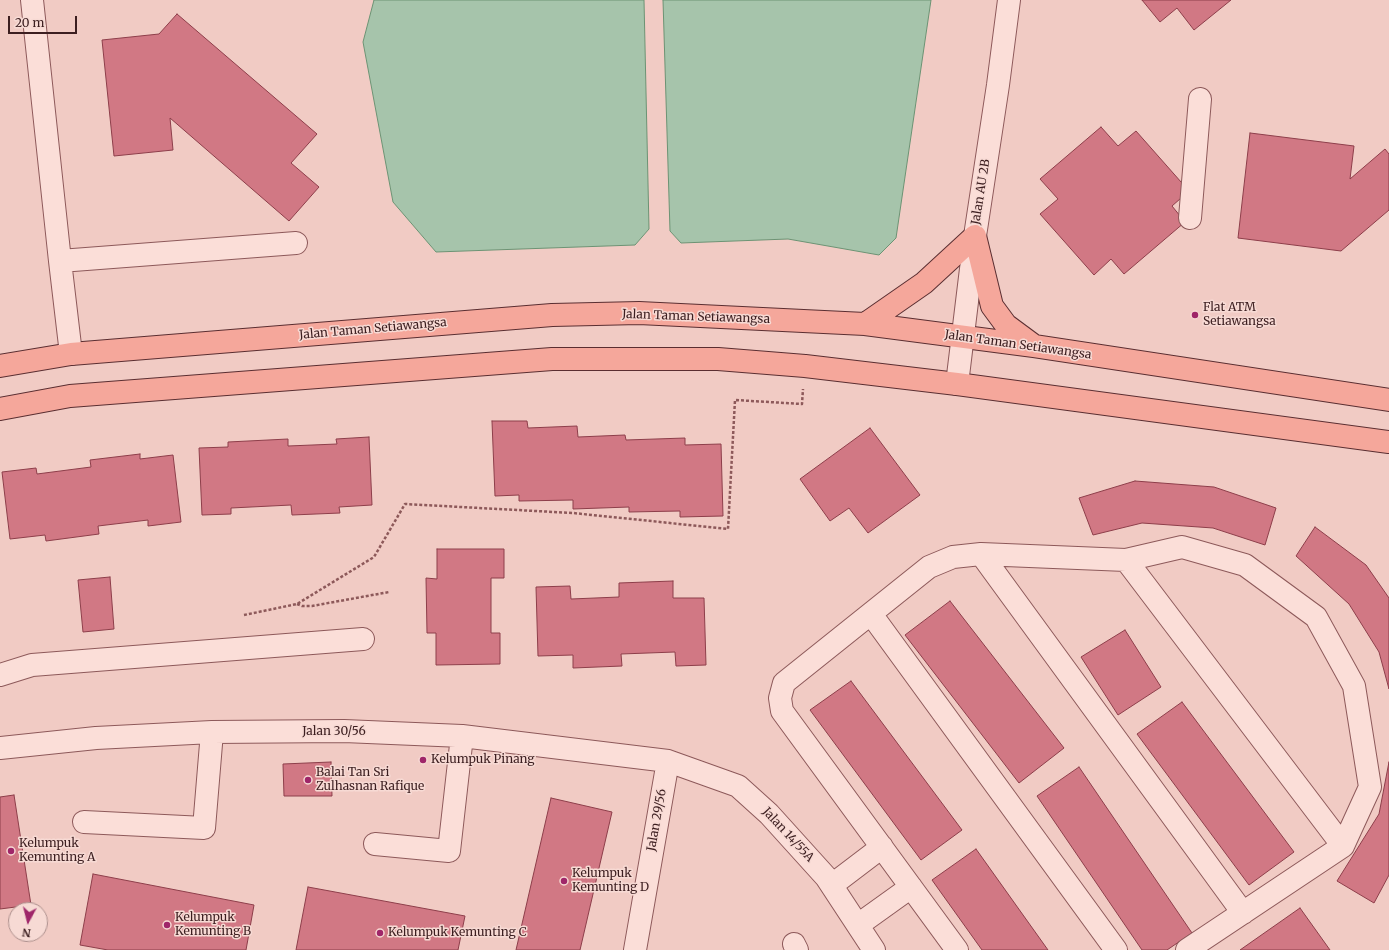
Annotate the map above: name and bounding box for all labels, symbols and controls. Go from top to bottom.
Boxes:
scale bar [10,8,79,34]
text: 20 m [15,15,44,30]
street label: Jalan AU 2B [969,158,993,226]
place label: Flat ATM Setiawangsa [1203,301,1276,329]
street label: Jalan Taman Setiawangsa [622,307,770,327]
marker: Flat ATM Setiawangsa [1190,310,1200,320]
street label: Jalan Taman Setiawangsa [299,315,447,343]
street label: Jalan Taman Setiawangsa [944,328,1092,362]
street label: Jalan 30/56 [302,725,366,739]
place label: Kelumpuk Pinang [431,753,535,767]
marker: Kelumpuk Pinang [418,755,428,765]
place label: Balai Tan Sri Zulhasnan Rafique [316,766,424,794]
marker: Balai Tan Sri Zulhasnan Rafique [303,775,313,785]
street label: Jalan 29/56 [644,788,670,852]
street label: Jalan 14/55A [759,805,817,865]
place label: Kelumpuk Kemunting A [19,837,96,865]
marker: Kelumpuk Kemunting A [6,846,16,856]
place label: Kelumpuk Kemunting D [572,867,649,895]
marker: Kelumpuk Kemunting D [559,876,569,886]
north arrow [8,902,48,942]
place label: Kelumpuk Kemunting B [175,911,251,939]
marker: Kelumpuk Kemunting B [162,920,172,930]
text: N [21,925,32,940]
place label: Kelumpuk Kemunting C [388,926,527,940]
marker: Kelumpuk Kemunting C [375,928,385,938]

